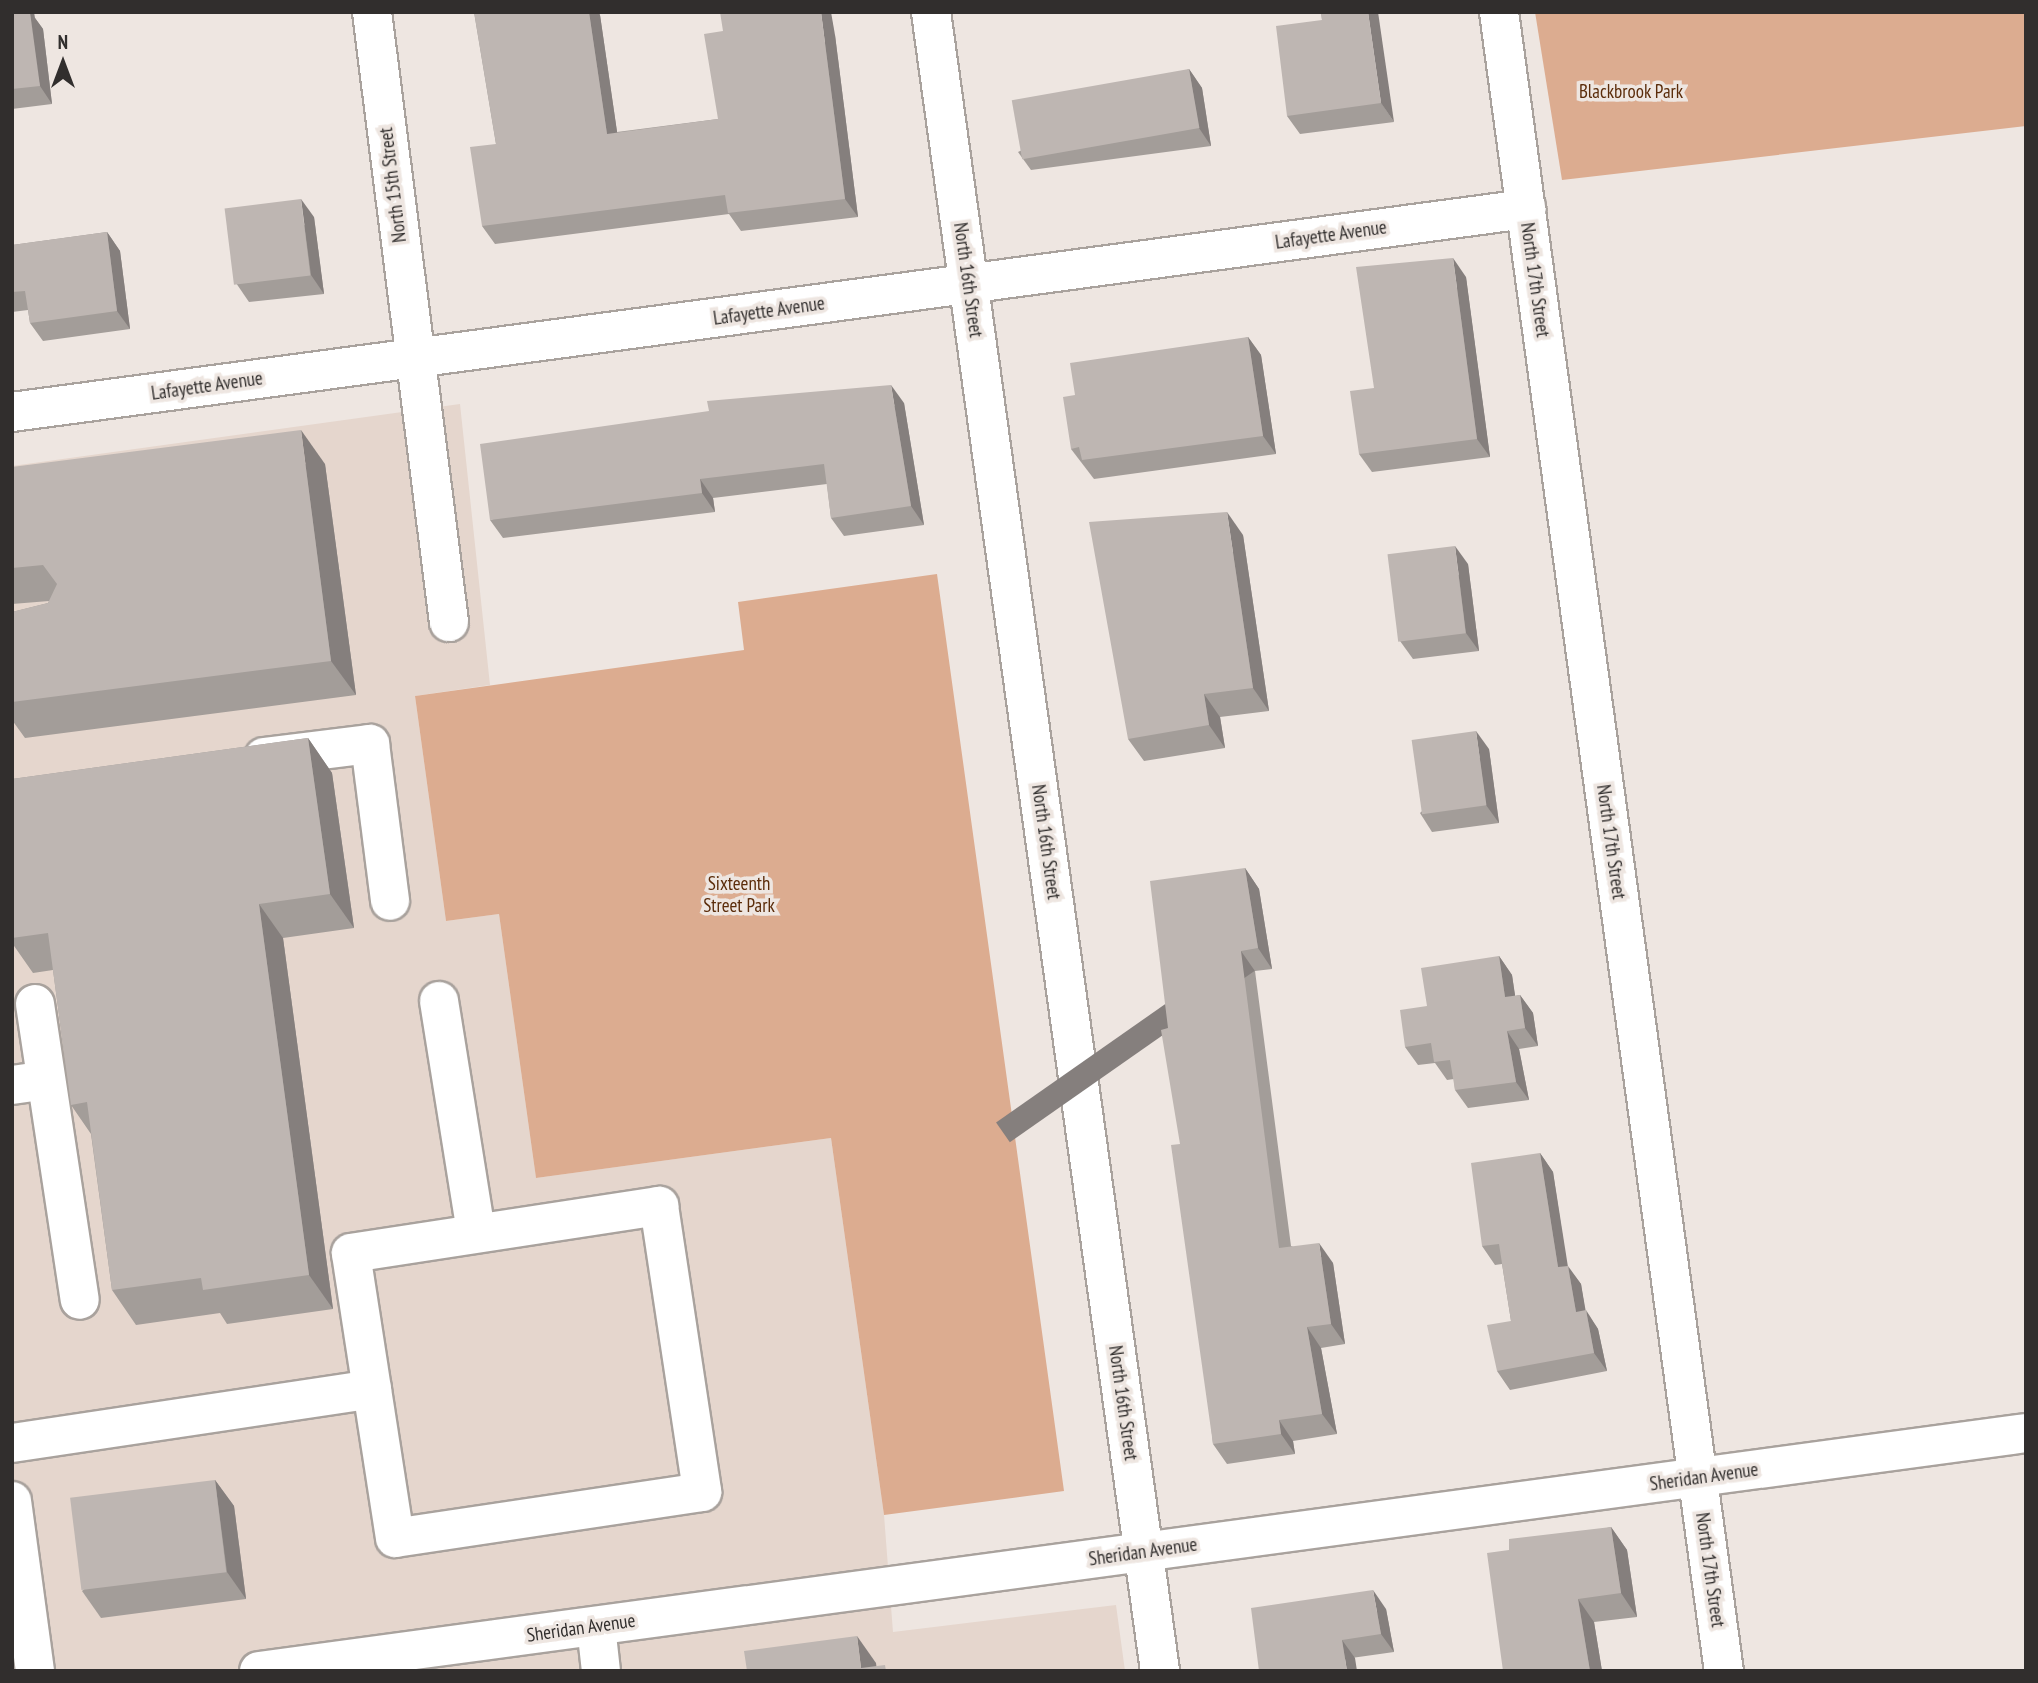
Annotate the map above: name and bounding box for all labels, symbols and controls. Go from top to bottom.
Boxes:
north arrow [28,28,98,98]
text: N [58,30,68,54]
park label: Blackbrook Park [1579,81,1683,103]
street label: North 15th Street [375,126,411,244]
street label: Lafayette Avenue [1274,216,1388,254]
street label: North 16th Street [949,221,987,339]
street label: North 17th Street [1516,221,1554,339]
street label: Lafayette Avenue [712,292,826,330]
street label: Lafayette Avenue [150,367,264,405]
street label: North 16th Street [1027,783,1065,901]
street label: North 17th Street [1592,783,1630,901]
park label: Sixteenth Street Park [703,873,775,917]
street label: North 16th Street [1104,1344,1142,1462]
street label: Sheridan Avenue [1648,1458,1760,1496]
street label: North 17th Street [1691,1511,1729,1629]
street label: Sheridan Avenue [1087,1533,1199,1571]
street label: Sheridan Avenue [525,1609,637,1647]

